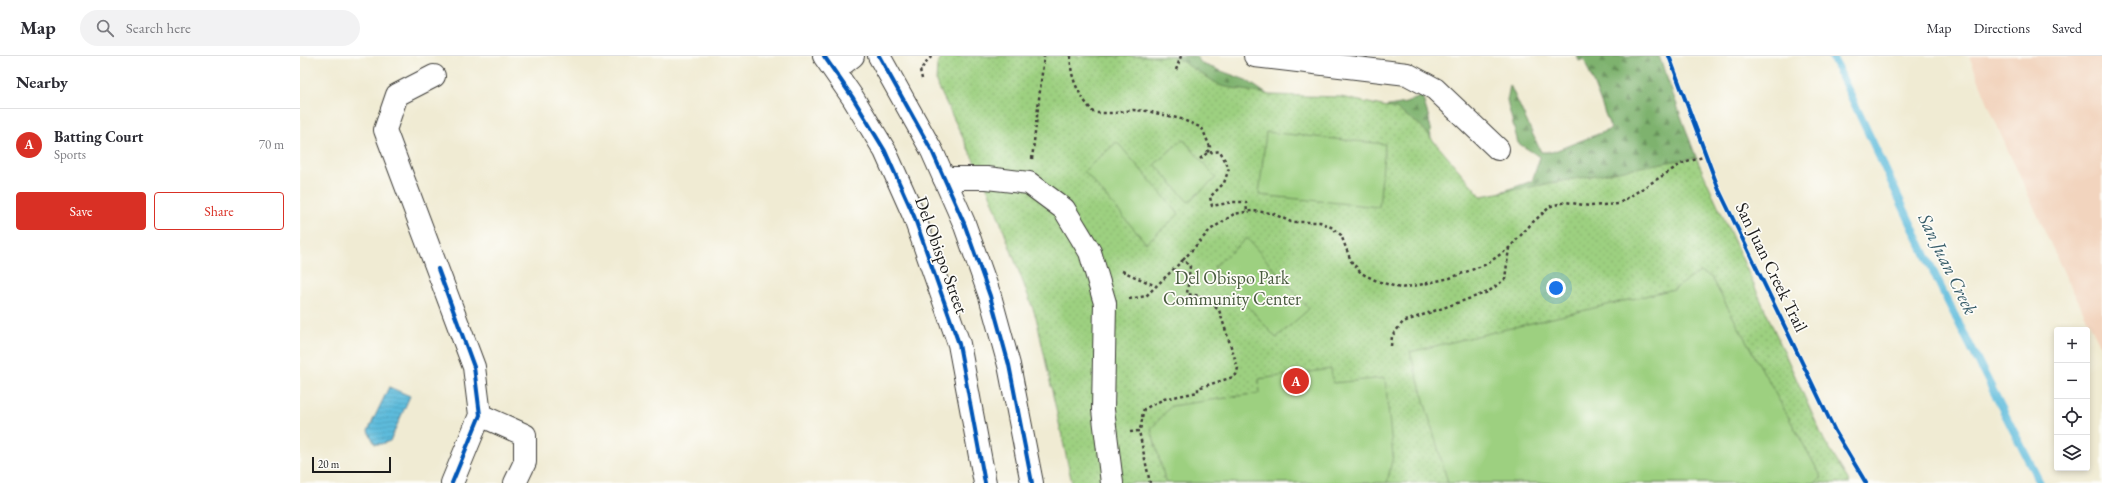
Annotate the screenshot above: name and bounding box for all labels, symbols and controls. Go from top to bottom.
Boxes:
search box [80,10,360,46]
text: Map [20,15,56,40]
icon: search [94,17,116,39]
text: Search here [126,18,191,37]
text: Map [1926,19,1952,37]
text: Directions [1974,19,2030,37]
text: Saved [2052,19,2082,37]
text: Nearby [16,71,68,93]
text: Batting Court [54,127,143,146]
text: A [24,136,34,153]
text: 70 m [259,136,284,153]
text: Sports [54,146,86,163]
button: Save [16,192,146,230]
button: Share [154,192,284,230]
street label: Del Obispo Street [910,193,974,317]
street label: San Juan Creek Trail [1731,198,1813,336]
water label: San Juan Creek [1912,208,1983,319]
park label: Del Obispo Park Community Center [1163,266,1301,310]
your location [1546,278,1566,298]
map controls [2054,327,2090,471]
button: + [2054,327,2090,363]
button: − [2054,363,2090,399]
pin: A [1283,366,1309,396]
button: locate [2054,399,2090,435]
button: layers [2054,435,2090,471]
scale bar [312,455,391,474]
text: 20 m [318,457,339,471]

